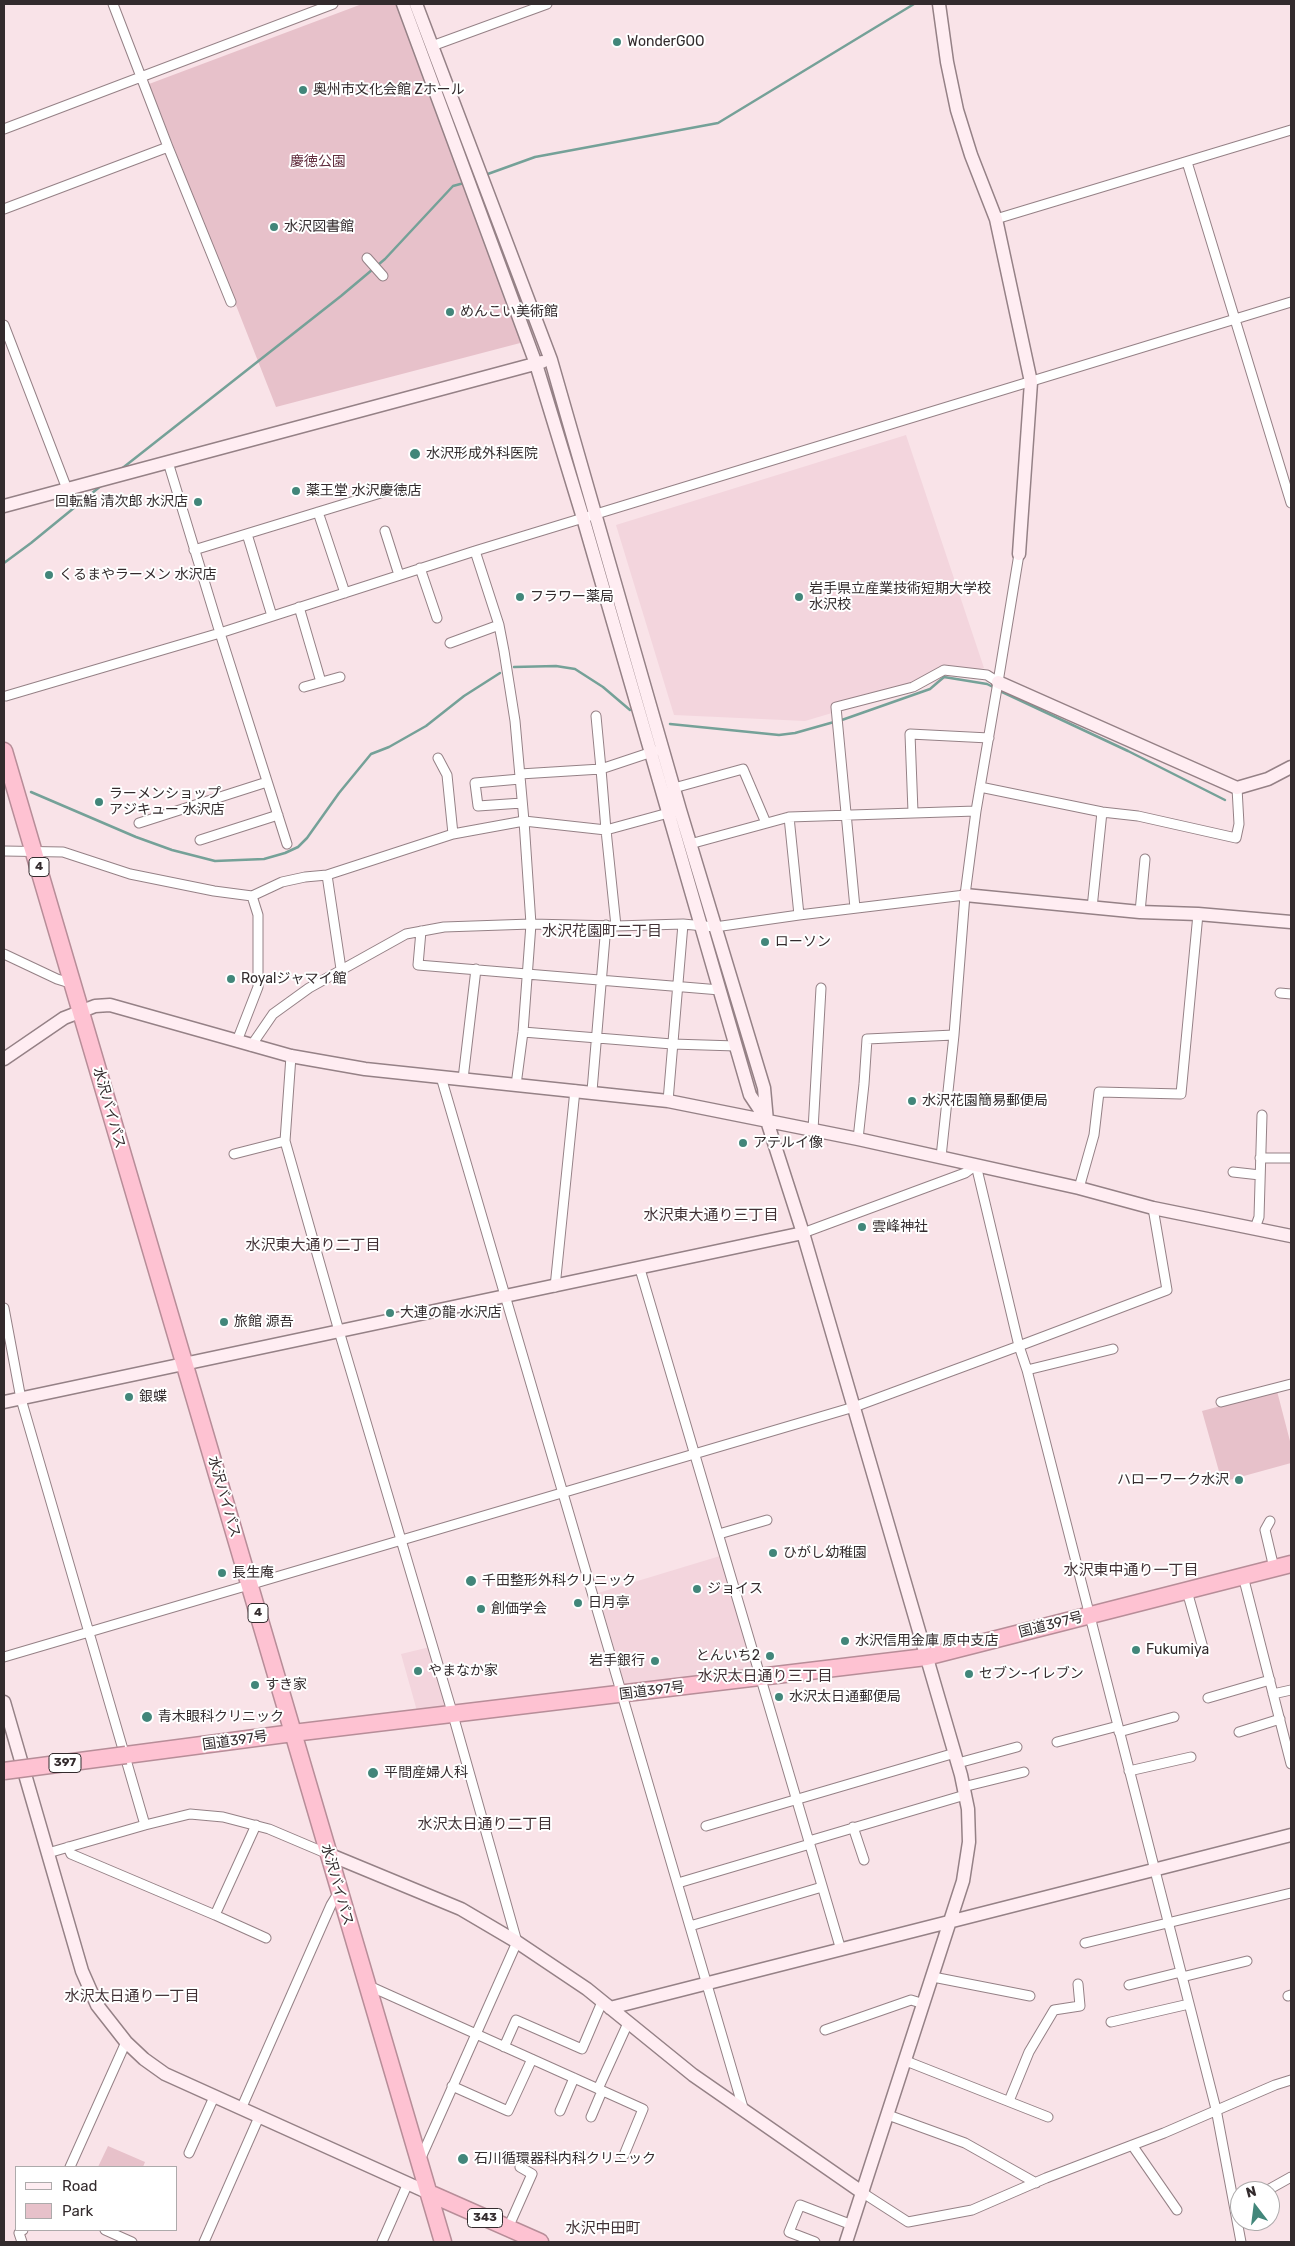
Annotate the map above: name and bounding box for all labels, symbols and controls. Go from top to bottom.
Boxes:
place label: WonderGOO [627,34,704,50]
marker: WonderGOO [611,36,623,48]
place label: 奥州市文化会館 Zホール [313,82,465,98]
marker: 奥州市文化会館 Zホール [297,84,309,96]
park label: 慶徳公園 [290,154,346,170]
place label: 水沢図書館 [284,219,354,235]
marker: 水沢図書館 [268,221,280,233]
place label: めんこい美術館 [460,304,558,320]
marker: めんこい美術館 [444,306,456,318]
place label: 水沢形成外科医院 [426,446,538,462]
marker: 水沢形成外科医院 [408,447,422,461]
place label: 薬王堂 水沢慶徳店 [306,483,421,499]
marker: 薬王堂 水沢慶徳店 [290,485,302,497]
place label: 回転鮨 清次郎 水沢店 [55,494,188,510]
marker: 回転鮨 清次郎 水沢店 [192,496,204,508]
place label: くるまやラーメン 水沢店 [59,567,216,583]
marker: くるまやラーメン 水沢店 [43,569,55,581]
place label: 岩手県立産業技術短期大学校 水沢校 [809,581,991,614]
place label: フラワー薬局 [530,589,614,605]
marker: フラワー薬局 [514,591,526,603]
marker: 岩手県立産業技術短期大学校 水沢校 [793,591,805,603]
place label: ラーメンショップ アジキュー 水沢店 [109,786,224,819]
marker: ラーメンショップ アジキュー 水沢店 [93,796,105,808]
road number: 4 [29,858,49,876]
district label: 水沢花園町二丁目 [542,923,662,941]
place label: ローソン [775,934,831,950]
marker: ローソン [759,936,771,948]
place label: Royalジャマイ館 [241,971,346,987]
marker: Royalジャマイ館 [225,973,237,985]
street label: 水沢バイパス [89,1065,129,1151]
place label: 水沢花園簡易郵便局 [922,1093,1048,1109]
marker: 水沢花園簡易郵便局 [906,1095,918,1107]
place label: アテルイ像 [753,1135,823,1151]
marker: アテルイ像 [737,1137,749,1149]
district label: 水沢東大通り三丁目 [644,1207,778,1225]
place label: 雲峰神社 [872,1219,928,1235]
marker: 雲峰神社 [856,1221,868,1233]
district label: 水沢東大通り二丁目 [246,1237,380,1255]
place label: 大連の龍 水沢店 [400,1305,501,1321]
marker: 大連の龍 水沢店 [384,1307,396,1319]
place label: 旅館 源吾 [234,1314,293,1330]
marker: 旅館 源吾 [218,1316,230,1328]
place label: 銀蝶 [139,1389,167,1405]
marker: 銀蝶 [123,1391,135,1403]
street label: 水沢バイパス [204,1454,244,1540]
place label: ハローワーク水沢 [1117,1472,1229,1488]
marker: ハローワーク水沢 [1233,1474,1245,1486]
place label: ひがし幼稚園 [783,1545,867,1561]
marker: ひがし幼稚園 [767,1547,779,1559]
district label: 水沢東中通り一丁目 [1064,1562,1198,1580]
place label: 長生庵 [232,1565,274,1581]
marker: 長生庵 [216,1567,228,1579]
place label: 千田整形外科クリニック [482,1573,636,1589]
marker: 千田整形外科クリニック [464,1574,478,1588]
place label: ジョイス [707,1581,763,1597]
marker: ジョイス [691,1583,703,1595]
place label: 日月亭 [588,1595,630,1611]
marker: 日月亭 [572,1597,584,1609]
place label: 創価学会 [491,1601,547,1617]
marker: 創価学会 [475,1603,487,1615]
road number: 4 [248,1604,268,1622]
street label: 国道397号 [1017,1609,1085,1641]
place label: 水沢信用金庫 原中支店 [855,1633,998,1649]
marker: 水沢信用金庫 原中支店 [839,1635,851,1647]
place label: Fukumiya [1146,1642,1209,1658]
marker: Fukumiya [1130,1644,1142,1656]
place label: とんいち2 [696,1648,760,1664]
marker: とんいち2 [764,1650,776,1662]
place label: 岩手銀行 [589,1653,645,1669]
marker: 岩手銀行 [649,1655,661,1667]
place label: やまなか家 [428,1663,498,1679]
marker: やまなか家 [412,1665,424,1677]
place label: セブン-イレブン [979,1666,1084,1682]
district label: 水沢太日通り三丁目 [698,1668,832,1686]
marker: セブン-イレブン [963,1668,975,1680]
place label: すき家 [265,1677,307,1693]
marker: すき家 [249,1679,261,1691]
street label: 国道397号 [618,1679,686,1703]
place label: 水沢太日通郵便局 [789,1689,901,1705]
marker: 水沢太日通郵便局 [773,1691,785,1703]
place label: 青木眼科クリニック [158,1709,284,1725]
marker: 青木眼科クリニック [140,1710,154,1724]
street label: 国道397号 [201,1728,269,1754]
road number: 397 [49,1754,81,1772]
place label: 平間産婦人科 [384,1765,468,1781]
marker: 平間産婦人科 [366,1766,380,1780]
district label: 水沢太日通り二丁目 [418,1816,552,1834]
street label: 水沢バイパス [317,1842,357,1928]
district label: 水沢太日通り一丁目 [65,1988,199,2006]
place label: 石川循環器科内科クリニック [474,2151,656,2167]
marker: 石川循環器科内科クリニック [456,2152,470,2166]
legend [15,2166,178,2231]
text: Road [62,2177,98,2195]
north arrow [1230,2181,1280,2231]
text: N [1244,2182,1258,2202]
text: Park [62,2202,93,2220]
road number: 343 [468,2208,502,2228]
district label: 水沢中田町 [566,2220,640,2238]

